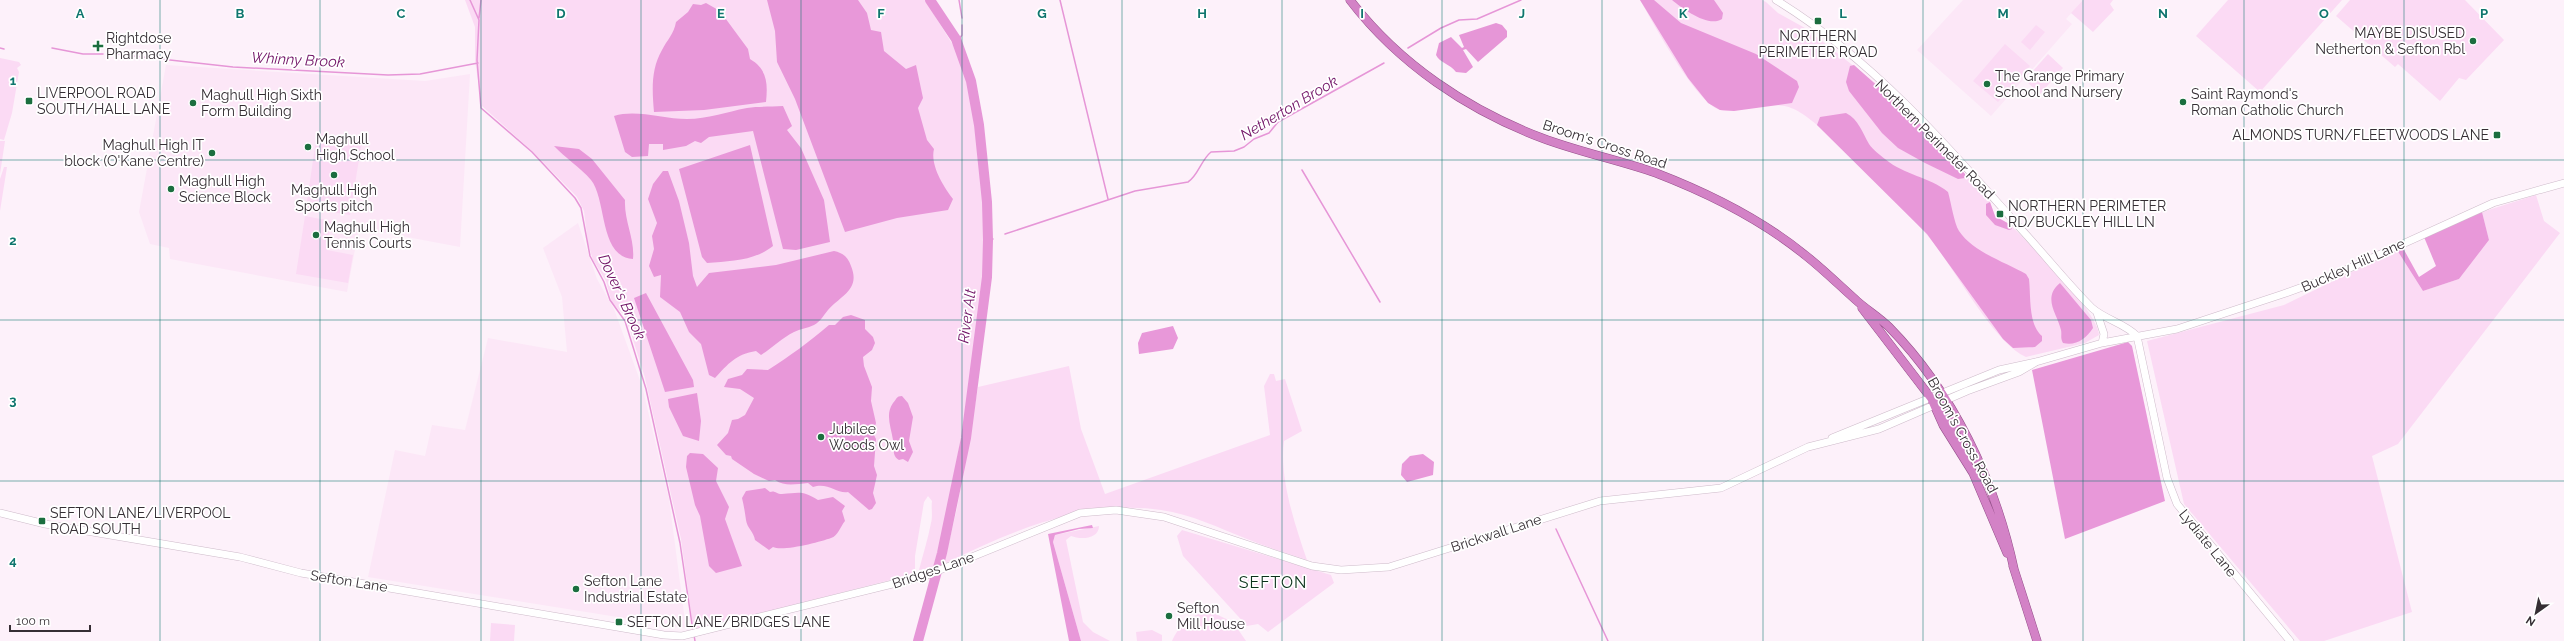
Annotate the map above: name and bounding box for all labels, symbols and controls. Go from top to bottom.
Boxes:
text: A [76,6,85,21]
text: B [236,6,245,21]
text: C [397,6,406,21]
text: D [556,6,566,21]
text: E [717,6,725,21]
text: F [877,6,885,21]
text: G [1037,6,1047,21]
text: H [1197,6,1207,21]
text: I [1360,6,1364,21]
text: J [1519,6,1525,21]
text: K [1679,6,1688,21]
text: L [1839,6,1847,21]
text: M [1997,6,2009,21]
text: N [2158,6,2168,21]
text: O [2319,6,2329,21]
text: P [2480,6,2488,21]
marker: NORTHERN PERIMETER ROAD [1813,16,1823,26]
place label: MAYBE DISUSED Netherton & Sefton Rbl [2315,25,2465,57]
place label: NORTHERN PERIMETER ROAD [1758,28,1878,60]
place label: Rightdose Pharmacy [106,30,171,62]
marker: MAYBE DISUSED Netherton & Sefton Rbl [2468,36,2478,46]
marker: Rightdose Pharmacy [93,41,103,51]
water label: Whinny Brook [251,49,345,71]
place label: The Grange Primary School and Nursery [1995,68,2125,100]
water label: Netherton Brook [1237,72,1341,144]
text: 1 [10,73,17,88]
street label: Northern Perimeter Road [1872,76,1998,202]
marker: The Grange Primary School and Nursery [1982,79,1992,89]
place label: LIVERPOOL ROAD SOUTH/HALL LANE [37,85,170,117]
place label: Saint Raymond's Roman Catholic Church [2191,86,2344,118]
place label: Maghull High Sixth Form Building [201,87,322,119]
marker: LIVERPOOL ROAD SOUTH/HALL LANE [24,96,34,106]
marker: Saint Raymond's Roman Catholic Church [2178,97,2188,107]
marker: Maghull High Sixth Form Building [188,98,198,108]
street label: Broom's Cross Road [1541,116,1669,172]
place label: ALMONDS TURN/FLEETWOODS LANE [2232,127,2489,143]
marker: ALMONDS TURN/FLEETWOODS LANE [2492,130,2502,140]
place label: Maghull High School [316,131,395,163]
place label: Maghull High IT block (O'Kane Centre) [64,137,204,169]
marker: Maghull High School [303,142,313,152]
marker: Maghull High IT block (O'Kane Centre) [207,148,217,158]
marker: Maghull High Sports pitch [329,170,339,180]
place label: Maghull High Science Block [179,173,271,205]
place label: Maghull High Sports pitch [291,182,377,214]
marker: Maghull High Science Block [166,184,176,194]
place label: NORTHERN PERIMETER RD/BUCKLEY HILL LN [2008,198,2166,230]
marker: NORTHERN PERIMETER RD/BUCKLEY HILL LN [1995,209,2005,219]
place label: Maghull High Tennis Courts [324,219,412,251]
marker: Maghull High Tennis Courts [311,230,321,240]
text: 2 [9,233,17,248]
street label: Buckley Hill Lane [2299,235,2407,295]
water label: Dover's Brook [594,251,650,343]
water label: River Alt [954,288,980,344]
street label: Broom's Cross Road [1925,374,2001,496]
text: 3 [9,393,17,408]
place label: Jubilee Woods Owl [829,421,904,453]
marker: Jubilee Woods Owl [816,432,826,442]
place label: SEFTON LANE/LIVERPOOL ROAD SOUTH [50,505,230,537]
street label: Lydiate Lane [2176,506,2240,580]
street label: Brickwall Lane [1449,511,1543,555]
marker: SEFTON LANE/LIVERPOOL ROAD SOUTH [37,516,47,526]
street label: Bridges Lane [890,549,976,591]
text: 4 [9,553,17,568]
street label: Sefton Lane [309,567,389,595]
place label: Sefton Lane Industrial Estate [584,573,687,605]
district label: SEFTON [1239,573,1307,592]
marker: Sefton Lane Industrial Estate [571,584,581,594]
north arrow [2516,593,2556,633]
place label: Sefton Mill House [1177,600,1245,632]
scale bar [10,607,90,633]
marker: Sefton Mill House [1164,611,1174,621]
text: N [2524,613,2538,629]
text: 100 m [16,614,50,628]
place label: SEFTON LANE/BRIDGES LANE [627,614,830,630]
marker: SEFTON LANE/BRIDGES LANE [614,617,624,627]

